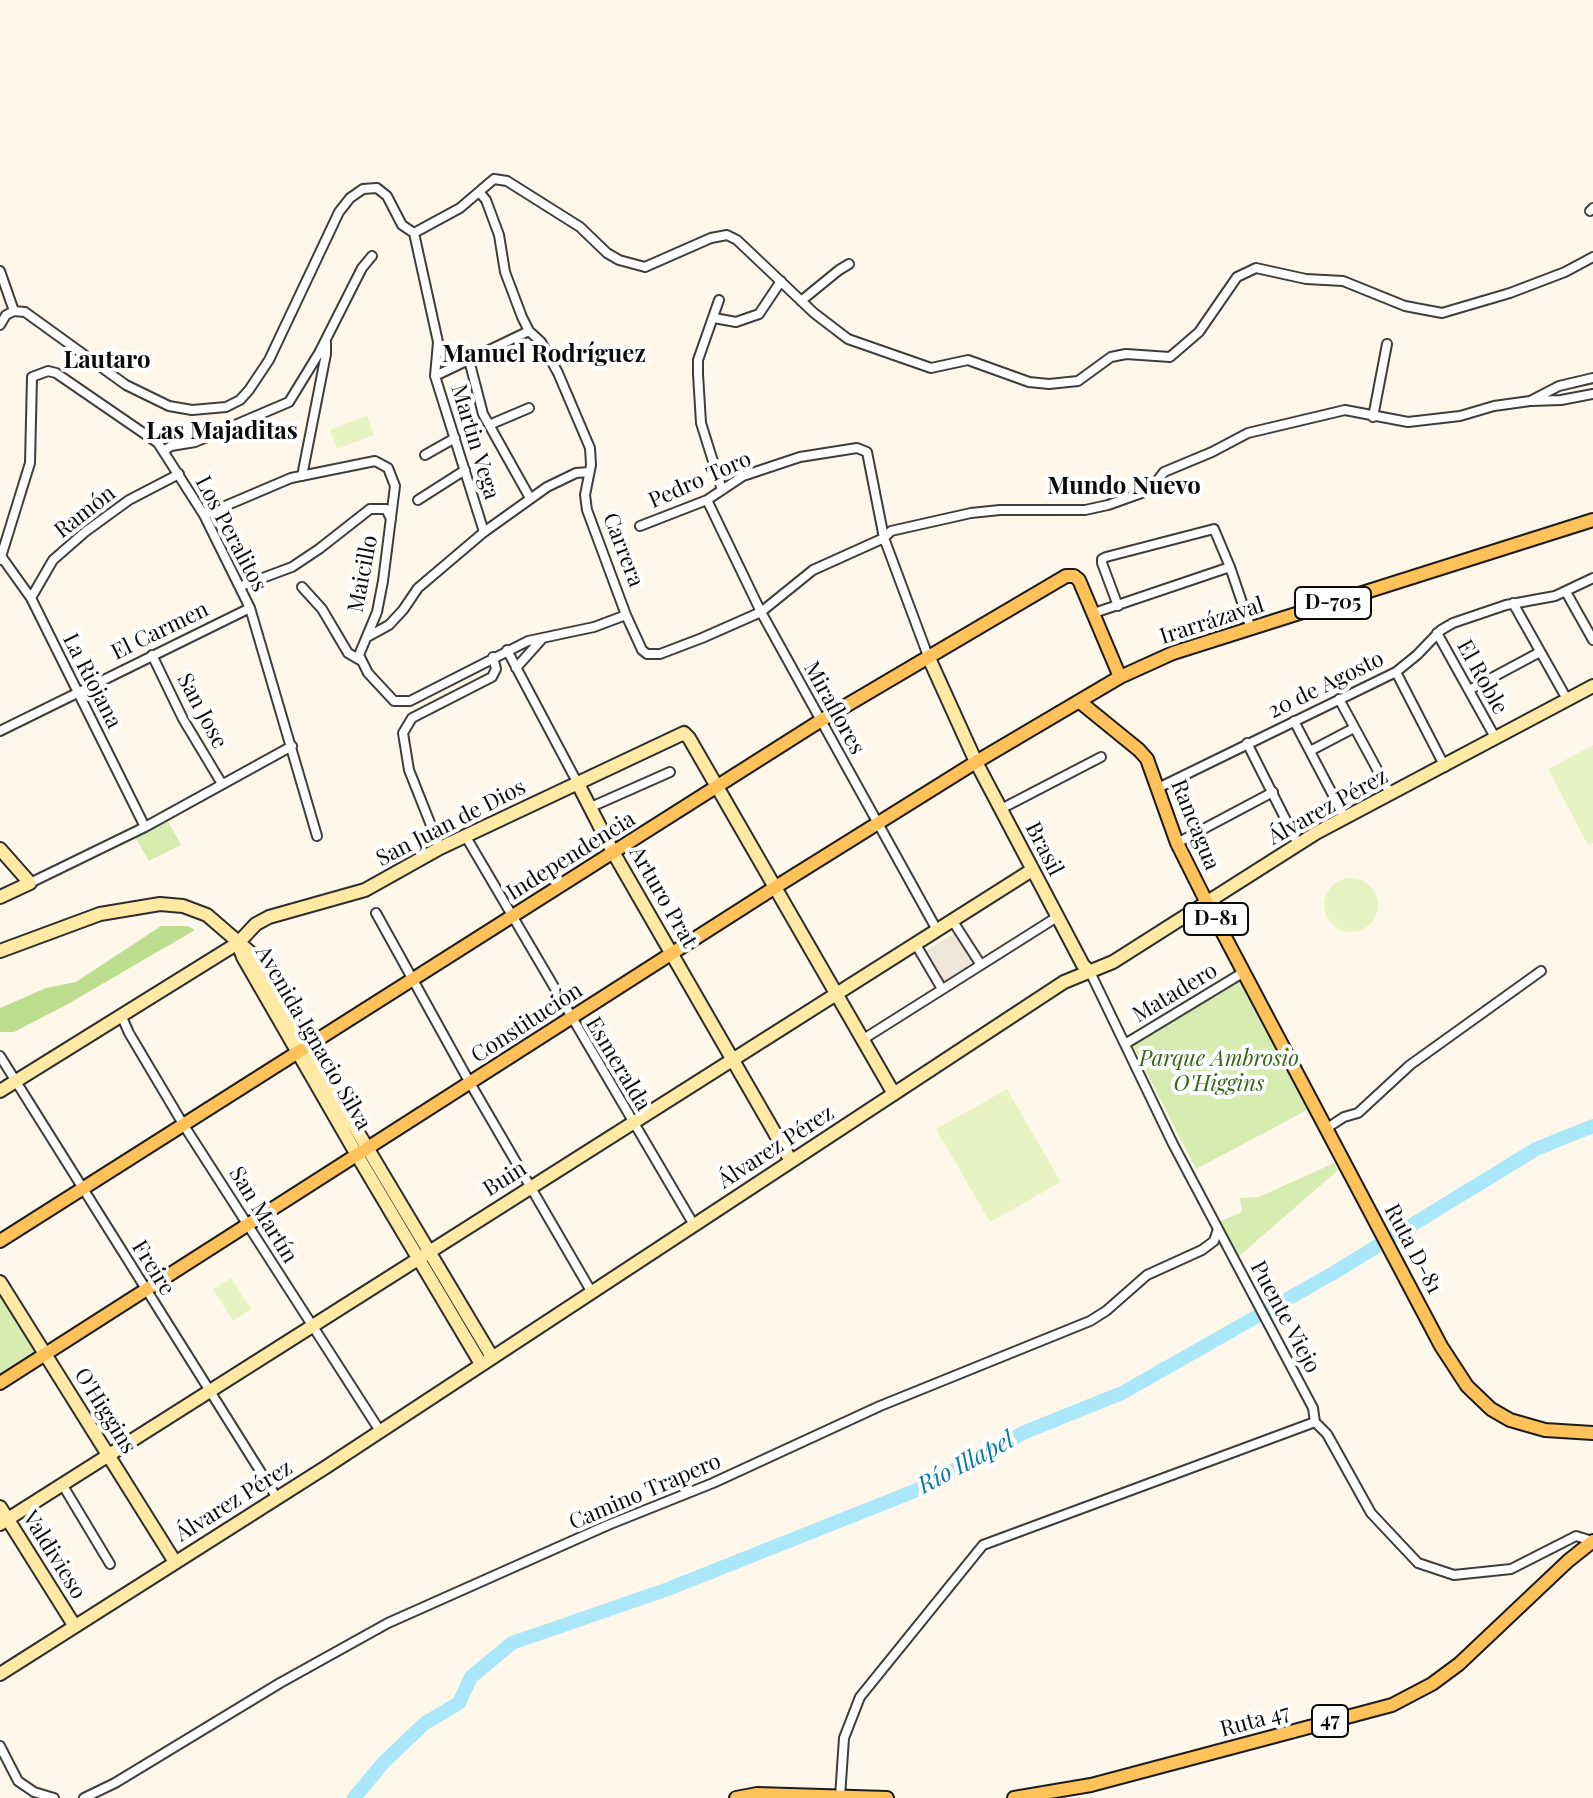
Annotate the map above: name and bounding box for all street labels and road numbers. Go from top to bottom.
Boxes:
street label: Martin Vega [445,381,505,503]
street label: Pedro Toro [645,446,755,514]
street label: Los Peralitos [189,472,273,596]
street label: Ramón [49,480,121,544]
street label: Carrera [597,509,649,591]
street label: Maicillo [343,533,383,615]
road number: D-705 [1295,587,1371,619]
street label: Irarrázaval [1157,592,1267,650]
street label: El Carmen [107,596,213,666]
street label: La Riojana [57,629,127,733]
street label: El Roble [1451,635,1513,719]
street label: 20 de Agosto [1264,646,1388,724]
street label: Miraflores [798,657,870,759]
street label: San Jose [171,669,233,753]
street label: Álvarez Pérez [1263,763,1393,851]
street label: San Juan de Dios [372,774,530,872]
street label: Rancagua [1165,776,1225,874]
street label: Independencia [502,806,640,906]
street label: Brasil [1019,818,1069,880]
street label: Arturo Prat [623,842,703,952]
road number: D-81 [1184,903,1248,935]
street label: Avenida Ignacio Silva [250,941,376,1135]
street label: Matadero [1128,957,1222,1029]
street label: Constitución [466,977,588,1069]
street label: Esmeralda [580,1012,656,1116]
street label: Álvarez Pérez [713,1100,839,1194]
street label: Buin [478,1156,532,1202]
street label: San Martín [223,1162,303,1268]
street label: Ruta D-81 [1378,1200,1448,1298]
street label: Freire [126,1236,180,1300]
street label: Puente Viejo [1244,1256,1326,1378]
street label: O'Higgins [68,1363,142,1459]
street label: Camino Trapero [565,1448,725,1536]
street label: Álvarez Pérez [171,1455,297,1547]
street label: Valdivieso [17,1506,91,1604]
street label: Ruta 47 [1217,1699,1293,1743]
road number: 47 [1312,1705,1348,1737]

